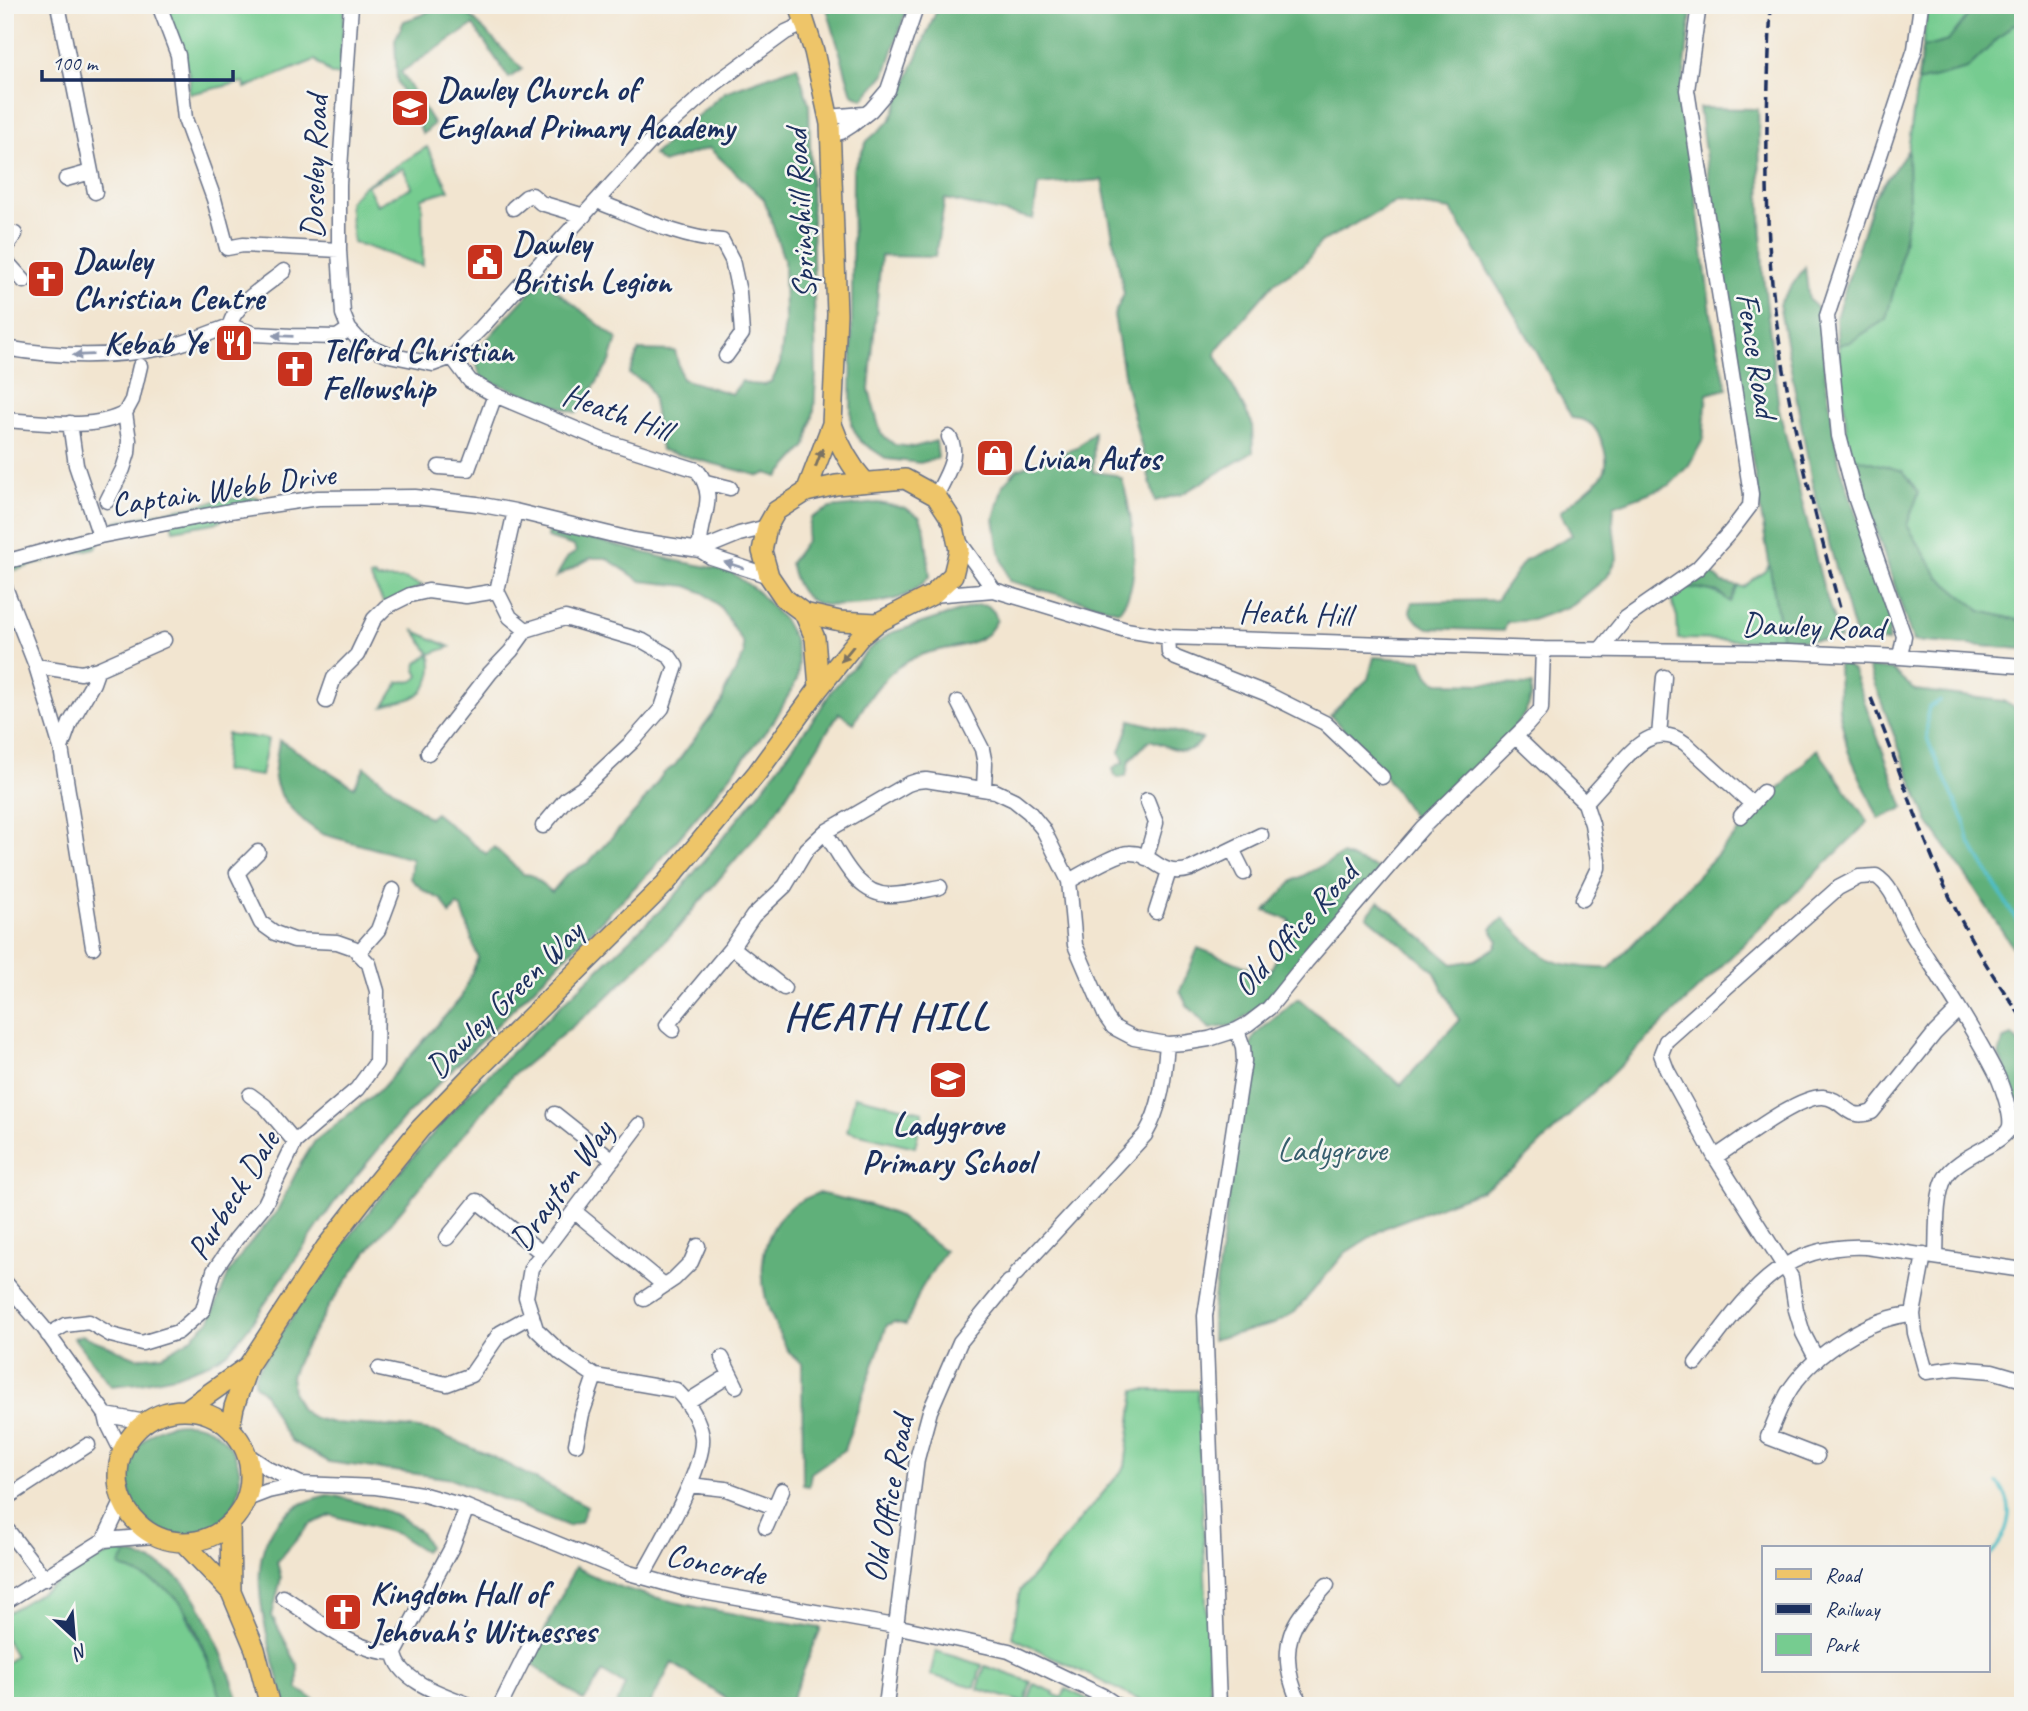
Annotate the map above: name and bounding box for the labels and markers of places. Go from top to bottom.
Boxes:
place label: Dawley Church of England Primary Academy [437,68,737,148]
school or university icon: Dawley Church of England Primary Academy [389,87,431,129]
place label: Dawley British Legion [512,222,673,302]
place label: Dawley Christian Centre [73,239,267,319]
public building icon: Dawley British Legion [464,241,506,283]
church icon: Dawley Christian Centre [25,258,67,300]
place label: Kebab Ye [104,322,210,364]
restaurant icon: Kebab Ye [213,322,255,364]
place label: Telford Christian Fellowship [322,329,515,409]
church icon: Telford Christian Fellowship [274,348,316,390]
shop icon: Livian Autos [974,437,1016,479]
place label: Livian Autos [1022,437,1164,479]
school or university icon: Ladygrove Primary School [927,1059,969,1101]
place label: Ladygrove Primary School [862,1103,1040,1183]
place label: Kingdom Hall of Jehovah's Witnesses [368,1572,600,1652]
church icon: Kingdom Hall of Jehovah's Witnesses [322,1591,364,1633]

